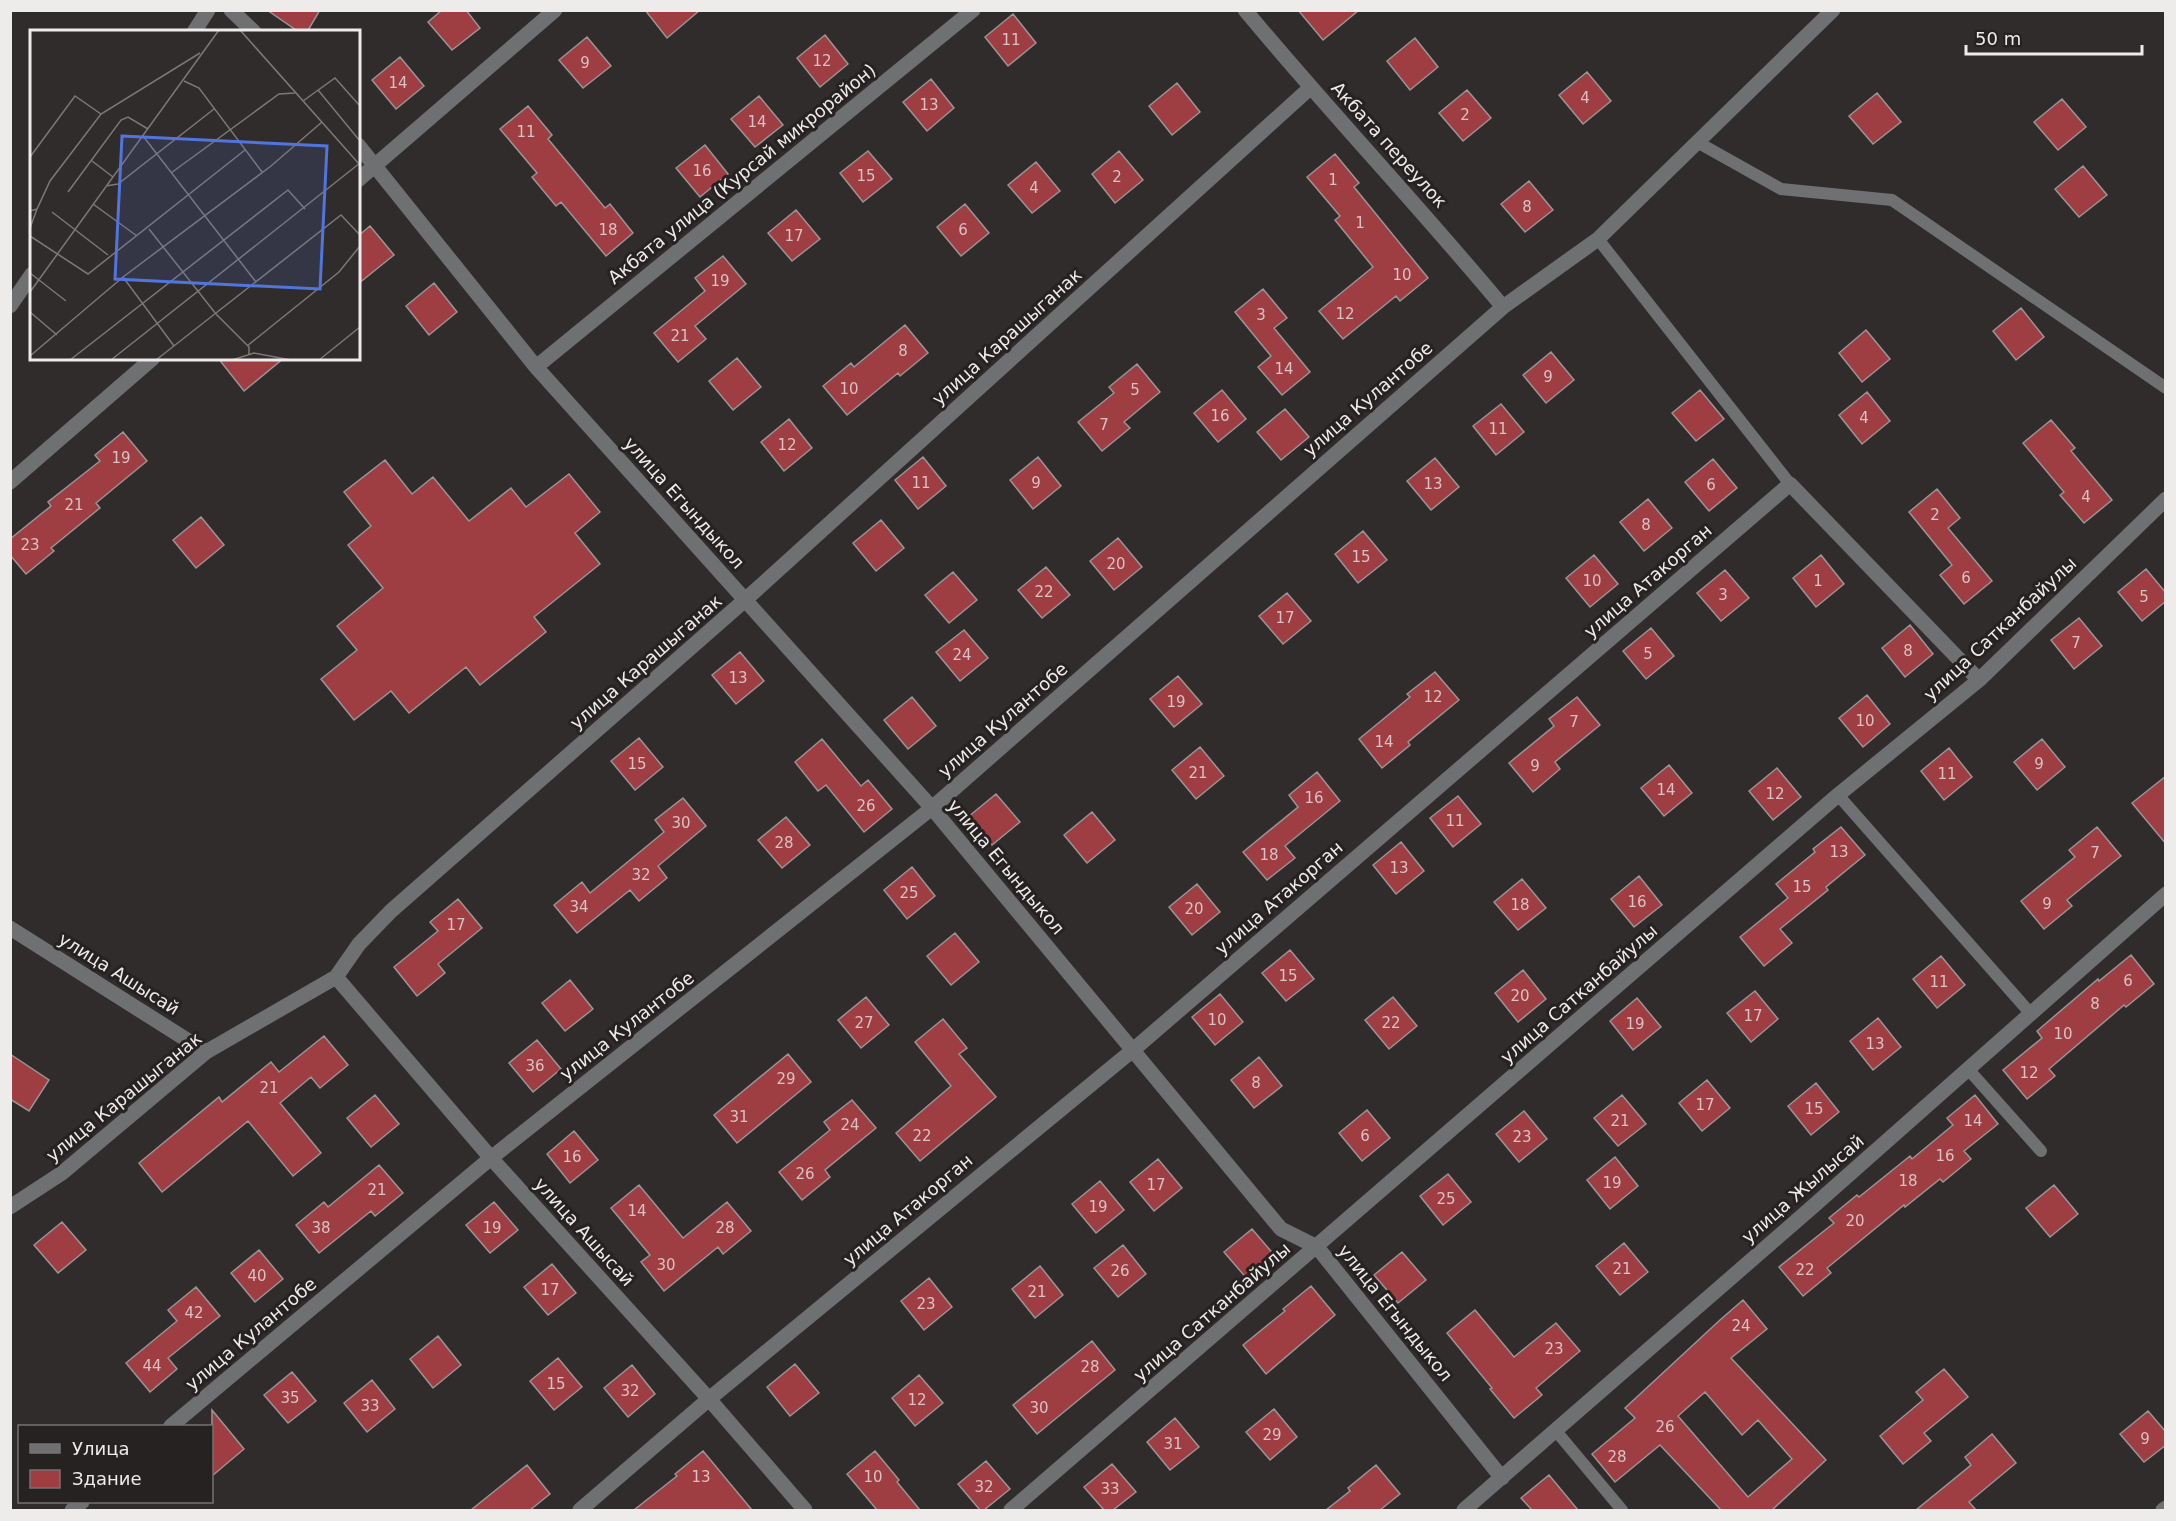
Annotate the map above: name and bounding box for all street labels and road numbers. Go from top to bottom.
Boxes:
street label: Акбата улица (Курсай микрорайон) [604,59,880,288]
street label: Акбата переулок [1327,77,1451,212]
street label: улица Карашыганак [928,264,1086,409]
street label: улица Кулантобе [1299,337,1437,460]
street label: улица Егындыкол [620,433,749,573]
street label: улица Атакорган [1580,519,1716,642]
street label: улица Сатканбайулы [1919,552,2080,705]
street label: улица Карашыганак [566,590,726,733]
street label: улица Кулантобе [934,658,1072,781]
street label: улица Егындыкол [944,795,1069,938]
street label: улица Атакорган [1211,836,1347,959]
street label: улица Сатканбайулы [1496,920,1661,1067]
street label: улица Ашысай [55,928,184,1019]
street label: улица Кулантобе [556,967,698,1084]
street label: улица Карашыганак [42,1027,206,1166]
street label: улица Жылысай [1737,1130,1868,1247]
street label: улица Атакорган [839,1149,977,1270]
street label: улица Ашысай [530,1173,639,1290]
street label: улица Сатканбайулы [1129,1238,1294,1385]
street label: улица Егындыкол [1334,1240,1457,1385]
street label: улица Кулантобе [181,1273,320,1394]

